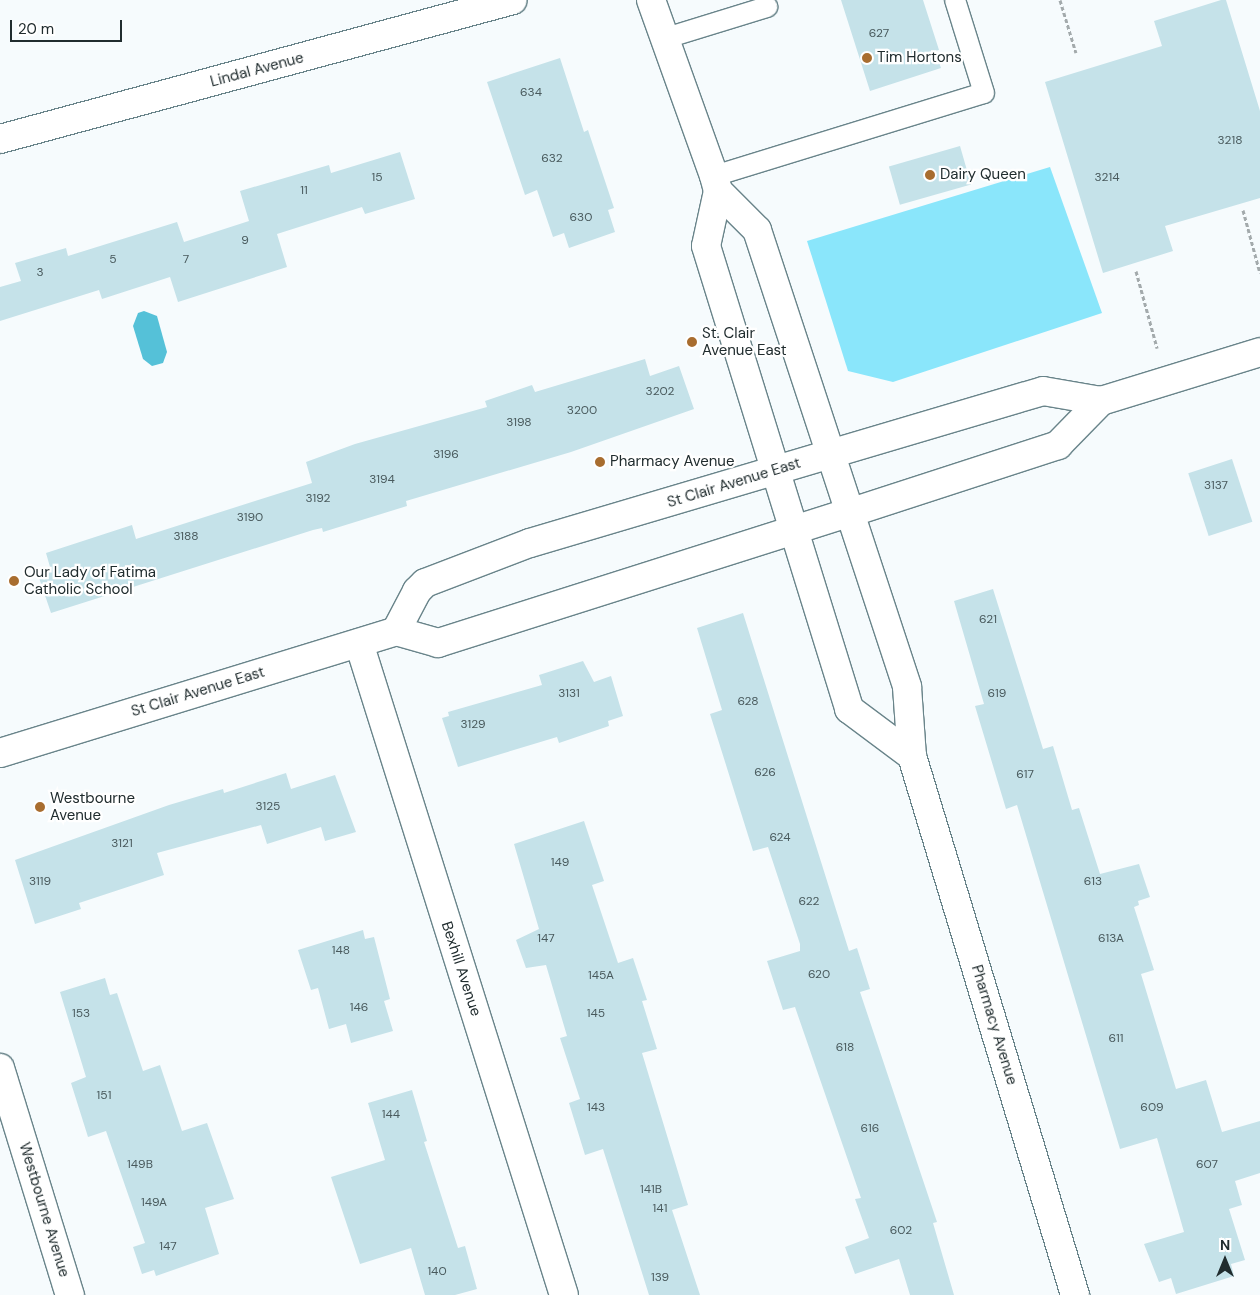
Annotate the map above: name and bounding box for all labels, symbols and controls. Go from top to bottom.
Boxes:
scale bar [12,10,125,42]
text: 20 m [18,19,54,39]
house number: 627 [869,27,889,41]
street label: Lindal Avenue [208,49,306,91]
place label: Tim Hortons [877,49,962,67]
marker: Tim Hortons [861,52,873,64]
house number: 634 [520,86,542,100]
house number: 3218 [1217,134,1243,148]
house number: 632 [541,152,563,166]
place label: Dairy Queen [940,166,1026,184]
marker: Dairy Queen [924,169,936,181]
house number: 15 [371,171,383,185]
house number: 3214 [1094,171,1120,185]
house number: 11 [300,184,308,198]
house number: 630 [570,211,592,225]
house number: 9 [241,234,249,248]
house number: 5 [109,253,117,267]
house number: 7 [183,253,189,267]
house number: 3 [36,266,44,280]
place label: St. Clair Avenue East [702,324,787,359]
marker: St. Clair Avenue East [686,336,698,348]
house number: 3202 [646,385,674,399]
house number: 3200 [567,404,597,418]
house number: 3198 [506,416,532,430]
house number: 3196 [433,448,459,462]
place label: Pharmacy Avenue [610,453,734,471]
street label: St Clair Avenue East [665,454,803,512]
marker: Pharmacy Avenue [594,456,606,468]
house number: 3194 [369,473,395,487]
house number: 3137 [1204,479,1228,493]
house number: 3192 [306,492,330,506]
house number: 3190 [237,511,263,525]
house number: 3188 [173,530,199,544]
place label: Our Lady of Fatima Catholic School [24,563,156,598]
marker: Our Lady of Fatima Catholic School [8,575,20,587]
house number: 621 [979,613,997,627]
street label: St Clair Avenue East [129,663,267,721]
house number: 3131 [558,687,580,701]
house number: 619 [988,687,1006,701]
house number: 628 [737,695,759,709]
house number: 3129 [461,718,485,732]
house number: 626 [754,766,776,780]
house number: 617 [1016,768,1034,782]
place label: Westbourne Avenue [50,789,135,824]
house number: 3125 [256,800,280,814]
marker: Westbourne Avenue [34,801,46,813]
house number: 624 [769,831,791,845]
house number: 3121 [111,837,133,851]
house number: 149 [551,856,569,870]
house number: 3119 [29,875,51,889]
house number: 613 [1084,875,1102,889]
house number: 622 [798,895,820,909]
street label: Bexhill Avenue [437,919,485,1019]
house number: 147 [537,932,555,946]
house number: 613A [1098,932,1124,946]
house number: 148 [332,944,350,958]
street label: Pharmacy Avenue [967,963,1021,1087]
house number: 620 [808,968,830,982]
house number: 145A [588,969,614,983]
house number: 146 [350,1001,368,1015]
house number: 153 [72,1007,90,1021]
house number: 145 [587,1007,605,1021]
house number: 611 [1108,1032,1124,1046]
house number: 618 [836,1041,854,1055]
house number: 151 [97,1089,111,1103]
house number: 143 [587,1101,605,1115]
house number: 609 [1140,1101,1164,1115]
house number: 144 [382,1108,400,1122]
house number: 616 [861,1122,879,1136]
street label: Westbourne Avenue [15,1140,73,1280]
house number: 149B [127,1158,153,1172]
house number: 607 [1196,1158,1218,1172]
house number: 141B [640,1183,662,1197]
house number: 149A [141,1196,167,1210]
house number: 141 [653,1202,667,1216]
house number: 602 [890,1224,912,1238]
north arrow [1200,1235,1250,1285]
text: N [1220,1236,1230,1254]
house number: 147 [159,1240,177,1254]
house number: 140 [427,1265,447,1279]
house number: 139 [651,1271,669,1285]

